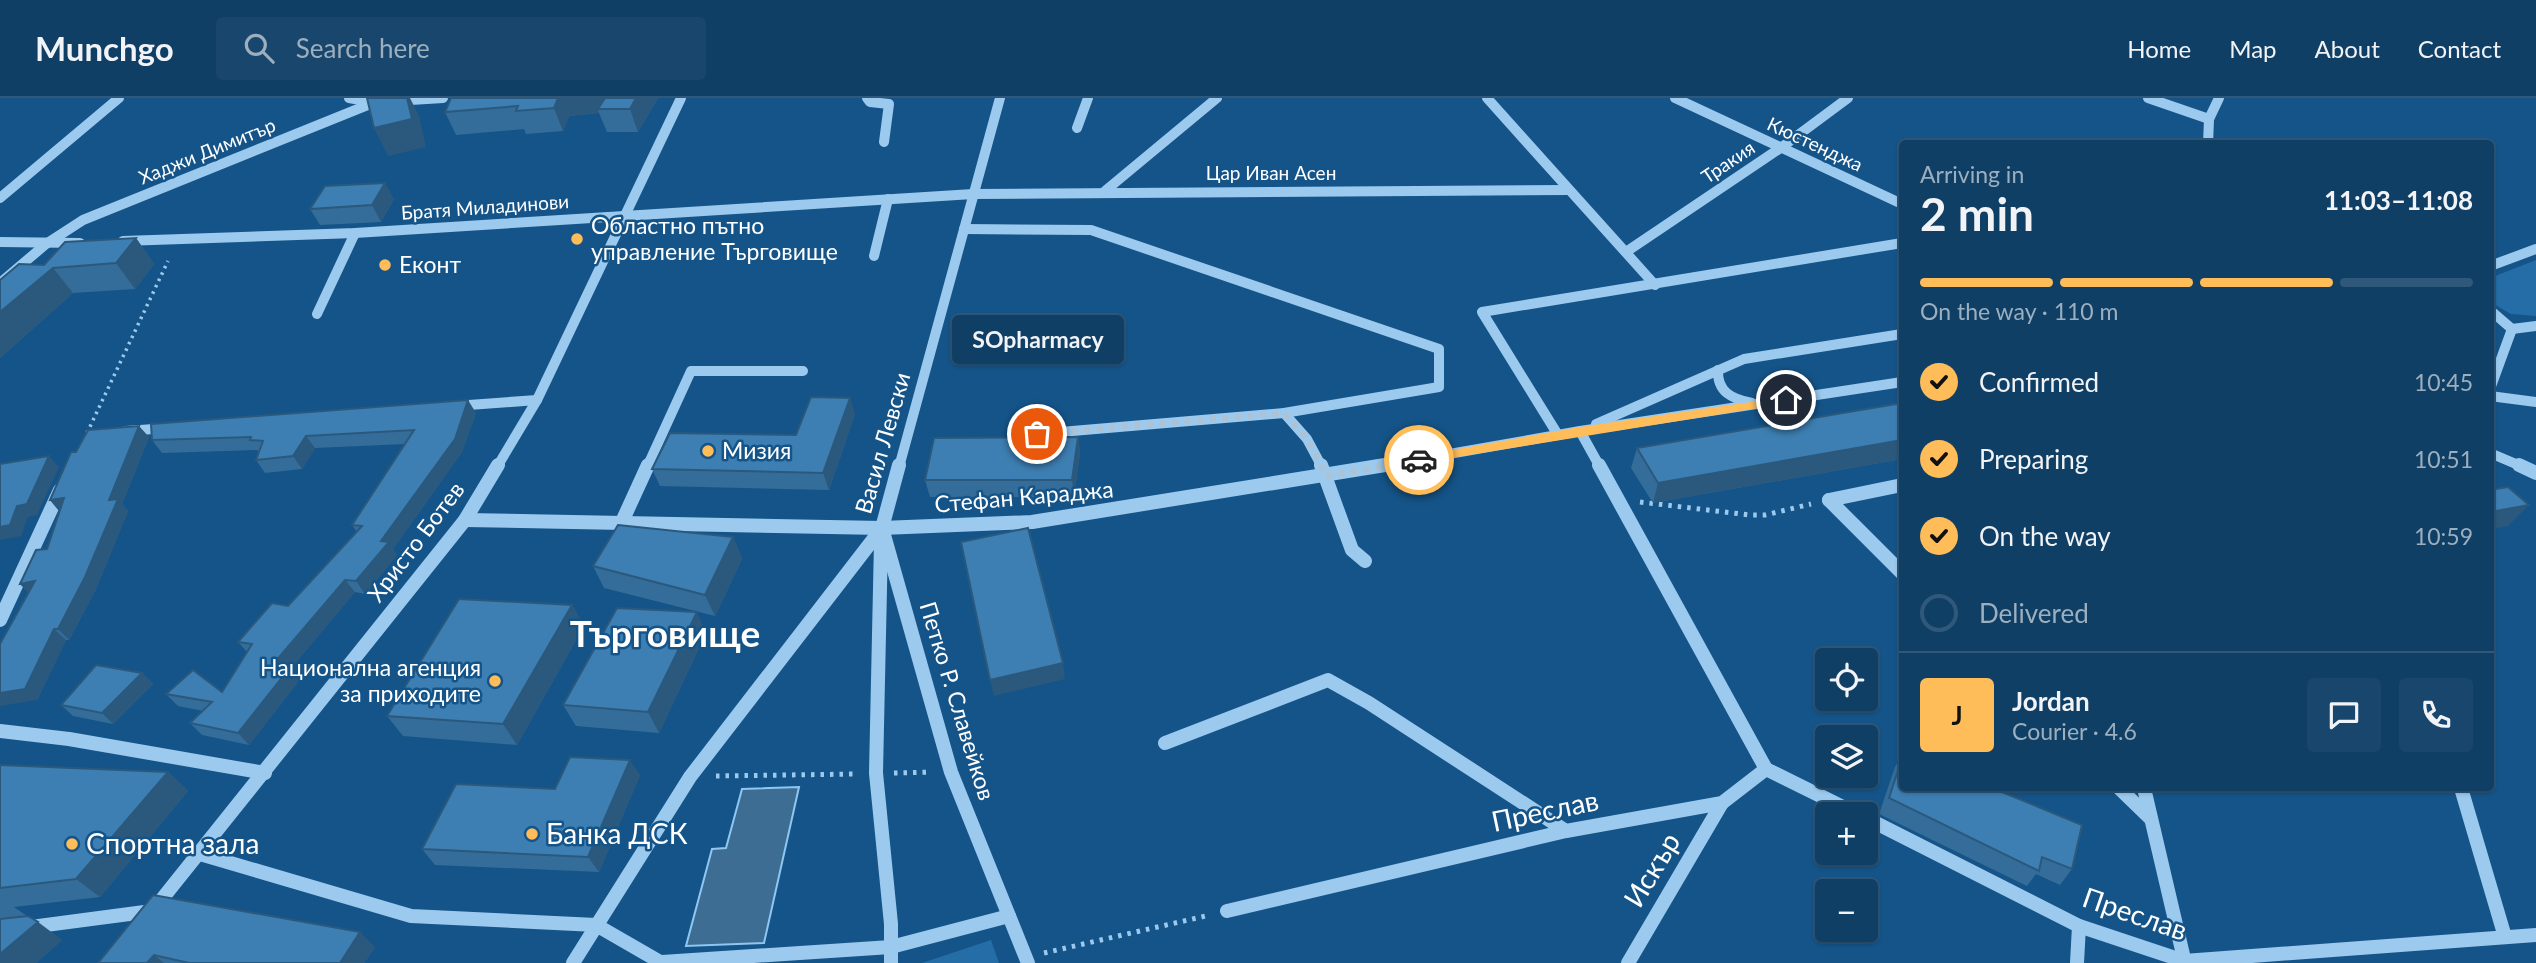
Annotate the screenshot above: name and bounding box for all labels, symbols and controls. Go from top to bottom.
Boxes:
search box [216,17,706,80]
text: Munchgo [35,28,174,68]
icon: search [240,29,278,67]
text: Search here [296,32,430,64]
text: Home [2127,34,2191,63]
text: Map [2229,34,2277,63]
text: About [2315,34,2380,63]
text: Contact [2418,34,2501,63]
street label: Кюстенджа [1764,111,1867,176]
street label: Хаджи Димитър [135,113,279,188]
street label: Тракия [1697,135,1759,188]
text: Arriving in [1920,160,2024,188]
street label: Цар Иван Асен [1206,161,1336,184]
text: 11:03–11:08 [2324,184,2473,216]
text: 2 min [1920,186,2034,241]
street label: Братя Миладинови [400,189,570,224]
place label: Областно пътно управление Търговище [591,211,838,265]
marker: Областно пътно управление Търговище [569,231,585,247]
place label: Еконт [399,250,461,278]
marker: Еконт [377,257,393,273]
text: On the way · 110 m [1920,297,2119,325]
callout: SOpharmacy [951,315,1123,364]
text: SOpharmacy [972,325,1104,353]
icon: check [1920,363,1958,401]
text: Confirmed [1979,366,2099,398]
text: 10:45 [2414,368,2473,396]
street label: Васил Левски [849,369,916,517]
pin [1756,370,1816,430]
icon: home [1767,381,1805,419]
pin [1007,404,1067,464]
icon: bag [1018,415,1056,453]
courier [1384,425,1454,495]
place label: Мизия [722,436,791,464]
icon: check [1920,440,1958,478]
icon: car [1400,441,1438,479]
marker: Мизия [700,443,716,459]
text: Preparing [1979,443,2088,475]
text: 10:51 [2414,445,2473,473]
street label: Стефан Караджа [933,474,1115,518]
street label: Христо Ботев [361,476,470,607]
icon: check [1920,517,1958,555]
text: On the way [1979,520,2111,552]
text: 10:59 [2414,522,2473,550]
text: Delivered [1979,597,2089,629]
street label: Петко Р. Славейков [914,598,1002,803]
district label: Търговище [570,610,760,655]
map controls [1815,648,1878,942]
button: locate [1815,648,1878,711]
place label: Национална агенция за приходите [260,653,481,707]
marker: Национална агенция за приходите [487,673,503,689]
button: chat [2307,678,2381,752]
button: phone [2399,678,2473,752]
text: Jordan [2012,685,2090,717]
text: J [1951,699,1963,731]
text: Courier · 4.6 [2012,717,2137,745]
button: layers [1815,725,1878,788]
street label: Преслав [1488,782,1601,838]
button: + [1815,802,1878,865]
place label: Банка ДСК [546,816,688,850]
place label: Спортна зала [86,826,259,860]
marker: Банка ДСК [524,826,540,842]
street label: Искър [1616,826,1687,913]
marker: Спортна зала [64,836,80,852]
button: − [1815,879,1878,942]
street label: Преслав [2079,879,2192,947]

